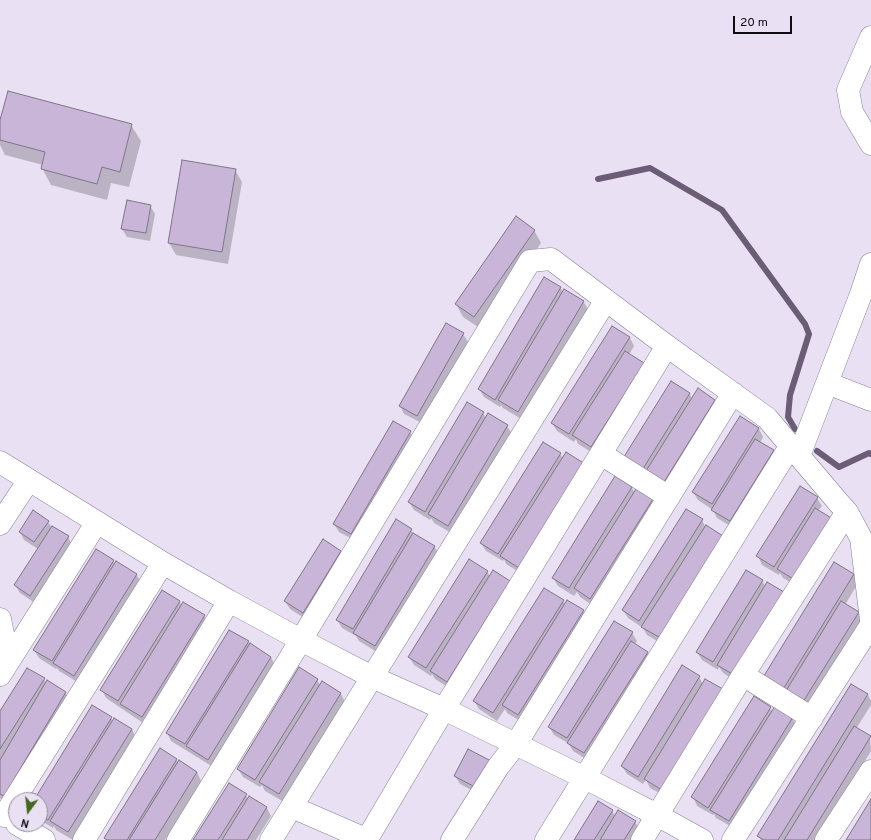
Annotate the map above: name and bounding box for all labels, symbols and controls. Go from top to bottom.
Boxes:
scale bar [735,8,794,34]
text: 20 m [740,15,768,31]
north arrow [8,792,48,832]
text: N [20,815,31,830]

